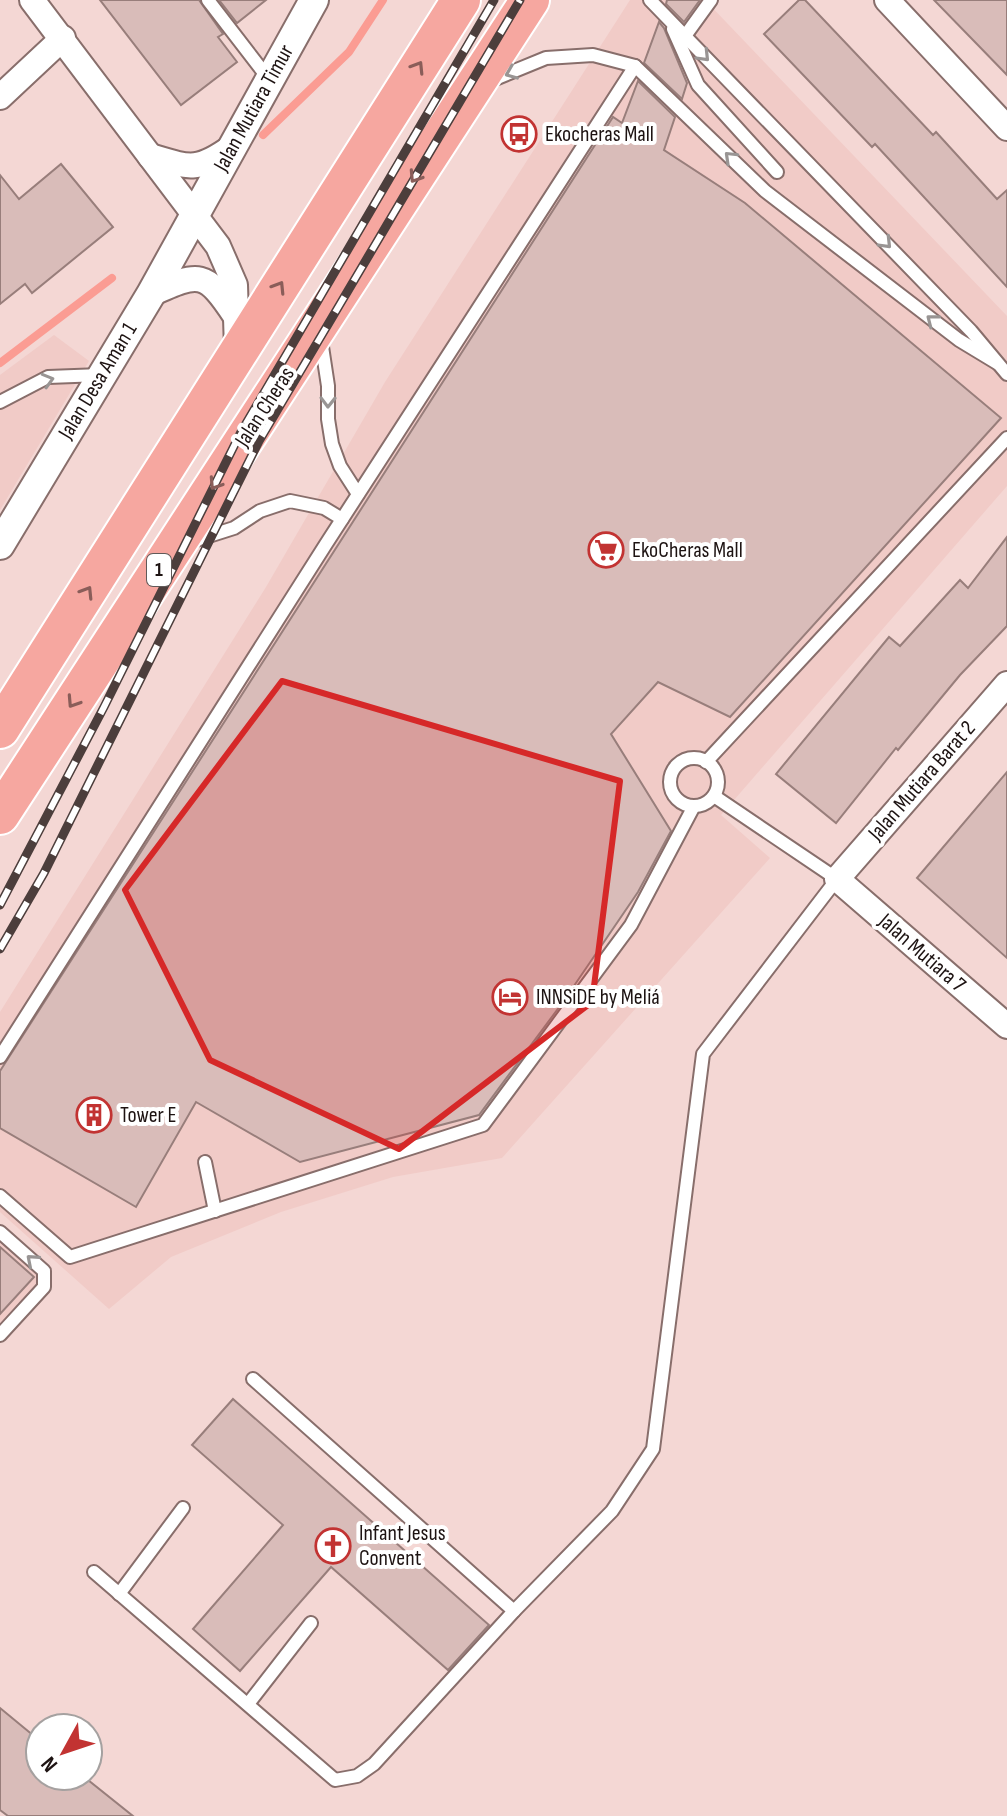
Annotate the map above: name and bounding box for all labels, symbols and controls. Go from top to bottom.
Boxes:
street label: Jalan Mutiara Timur [208,40,300,177]
one-way arrow [695,47,710,61]
one-way arrow [409,61,424,76]
one-way arrow [505,63,519,79]
bus stop icon: Ekocheras Mall [500,115,538,153]
place label: Ekocheras Mall [545,121,654,148]
one-way arrow [725,152,739,166]
one-way arrow [410,168,425,182]
one-way arrow [876,234,891,248]
one-way arrow [270,281,285,296]
one-way arrow [926,315,941,329]
street label: Jalan Desa Aman 1 [52,318,143,445]
street label: Jalan Cheras [229,362,301,453]
one-way arrow [41,373,54,389]
one-way arrow [319,396,337,409]
one-way arrow [210,475,225,490]
supermarket icon: EkoCheras Mall [587,531,625,569]
place label: EkoCheras Mall [632,537,743,564]
road number: 1 [147,554,171,586]
one-way arrow [77,586,92,601]
one-way arrow [68,693,83,708]
street label: Jalan Mutiara Barat 2 [862,716,981,847]
street label: Jalan Mutiara 7 [872,907,971,998]
hotel icon: INNSiDE by Meliá [491,978,529,1016]
place label: INNSiDE by Meliá [536,984,660,1011]
building icon: Tower E [75,1096,113,1134]
place label: Tower E [120,1102,177,1129]
one-way arrow [26,1255,41,1270]
place label: Infant Jesus Convent [359,1520,446,1572]
church icon: Infant Jesus Convent [314,1527,352,1565]
north arrow [24,1712,104,1792]
text: N [36,1751,64,1777]

